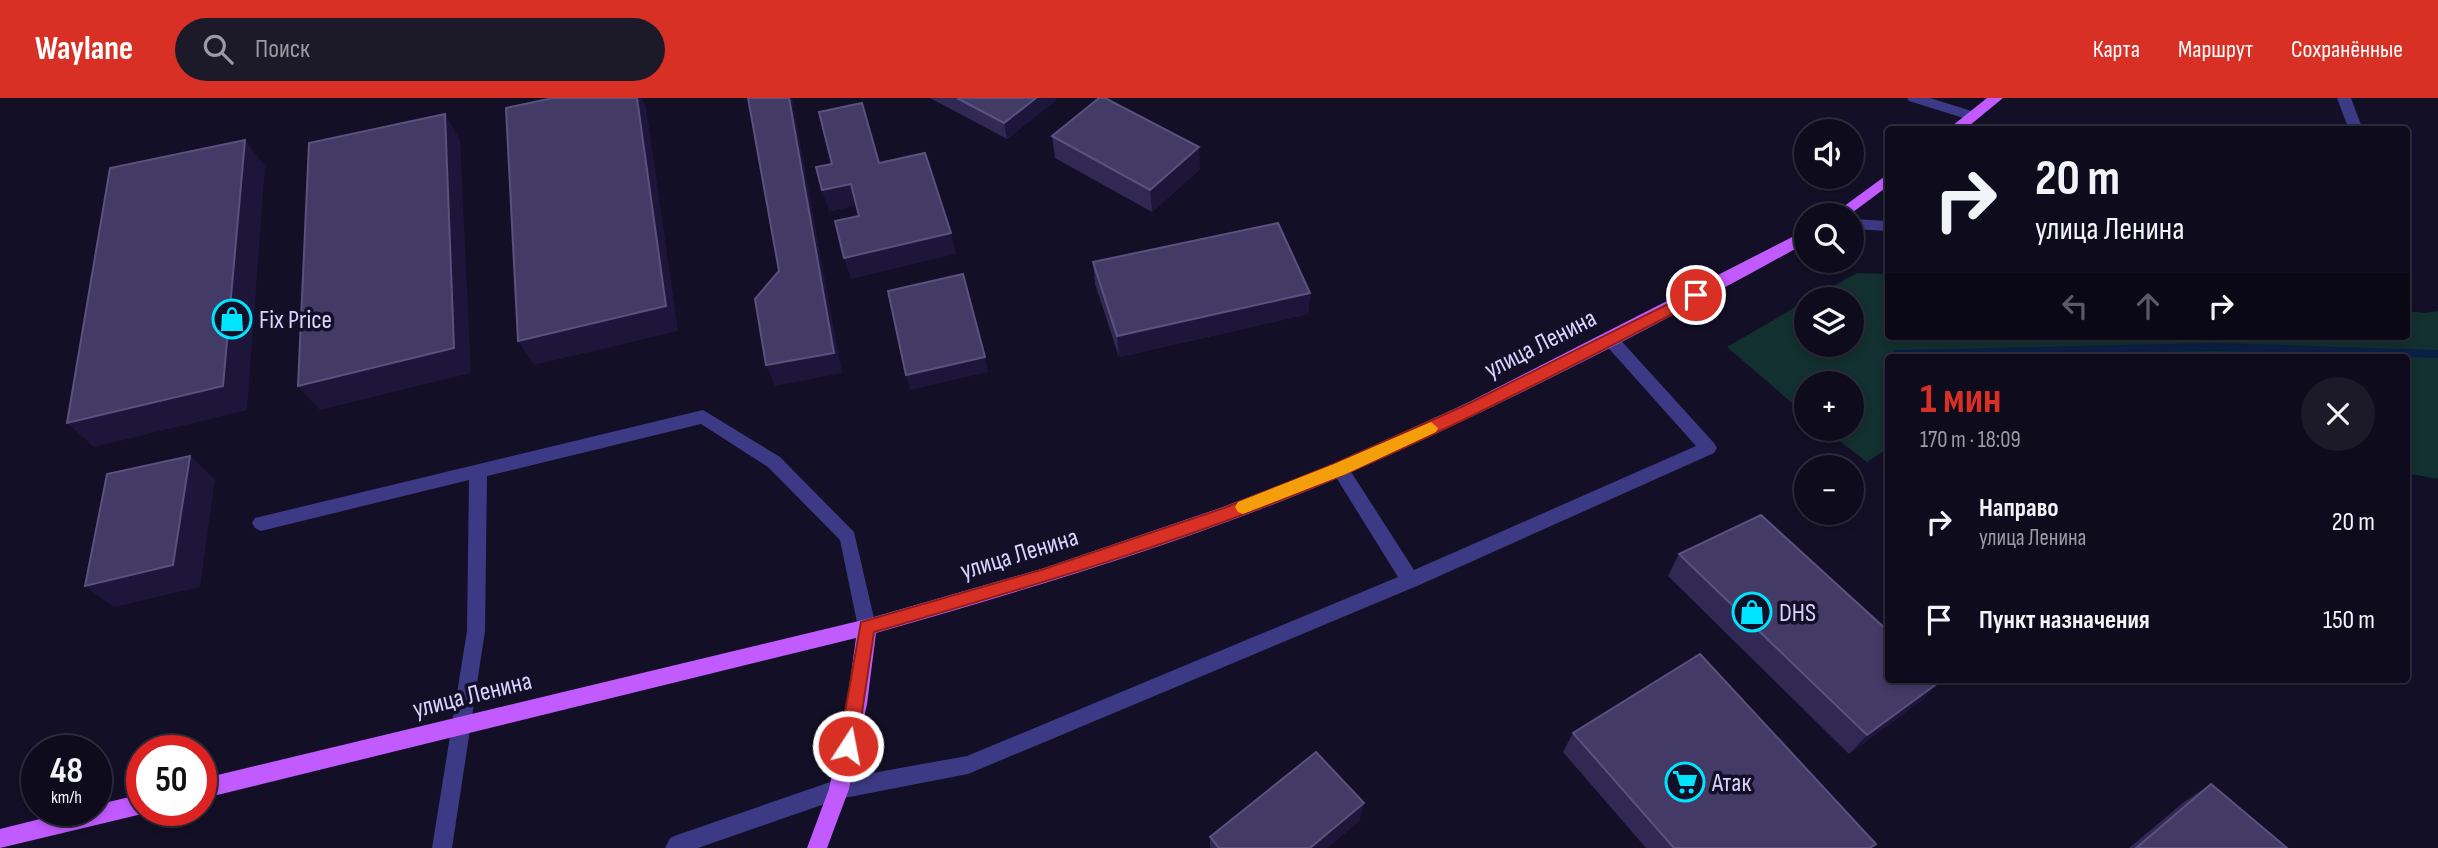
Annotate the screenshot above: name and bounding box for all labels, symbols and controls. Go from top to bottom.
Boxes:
search box [175,18,665,81]
text: Waylane [35,29,133,69]
icon: search [199,30,237,68]
text: Поиск [255,34,310,65]
text: Карта [2093,35,2140,64]
text: Маршрут [2178,35,2253,64]
text: Сохранённые [2291,35,2403,64]
map controls [1794,119,1864,525]
button: sound [1794,119,1864,189]
text: 20 m [2035,150,2120,209]
icon: right [1920,154,2011,245]
button: search [1794,203,1864,273]
text: улица Ленина [2035,210,2185,249]
pin [1666,265,1726,325]
icon: arrive [1677,276,1715,314]
button: layers [1794,287,1864,357]
icon: left [2056,287,2094,325]
icon: ahead [2129,287,2167,325]
icon: right [2202,287,2240,325]
shop icon: Fix Price [211,298,253,340]
street label: улица Ленина [1480,303,1602,386]
place label: Fix Price [259,305,332,336]
button: + [1794,371,1864,441]
text: 1 мин [1920,374,2001,425]
button: close [2301,377,2375,451]
text: 170 m · 18:09 [1920,426,2021,454]
button: − [1794,455,1864,525]
text: Направо [1979,493,2058,524]
icon: right [1920,503,1958,541]
text: 20 m [2332,507,2375,538]
street label: улица Ленина [957,522,1082,587]
text: улица Ленина [1979,524,2086,552]
shop icon: DHS [1731,591,1773,633]
place label: DHS [1779,598,1816,629]
icon: arrive [1920,601,1958,639]
text: Пункт назначения [1979,605,2150,636]
text: 150 m [2323,605,2375,636]
street label: улица Ленина [410,666,535,725]
position arrow [811,709,885,783]
speed limit sign: 50 [126,735,217,826]
text: 48 [50,750,83,793]
supermarket icon: Атак [1664,761,1706,803]
place label: Атак [1711,768,1751,799]
text: km/h [51,787,82,808]

